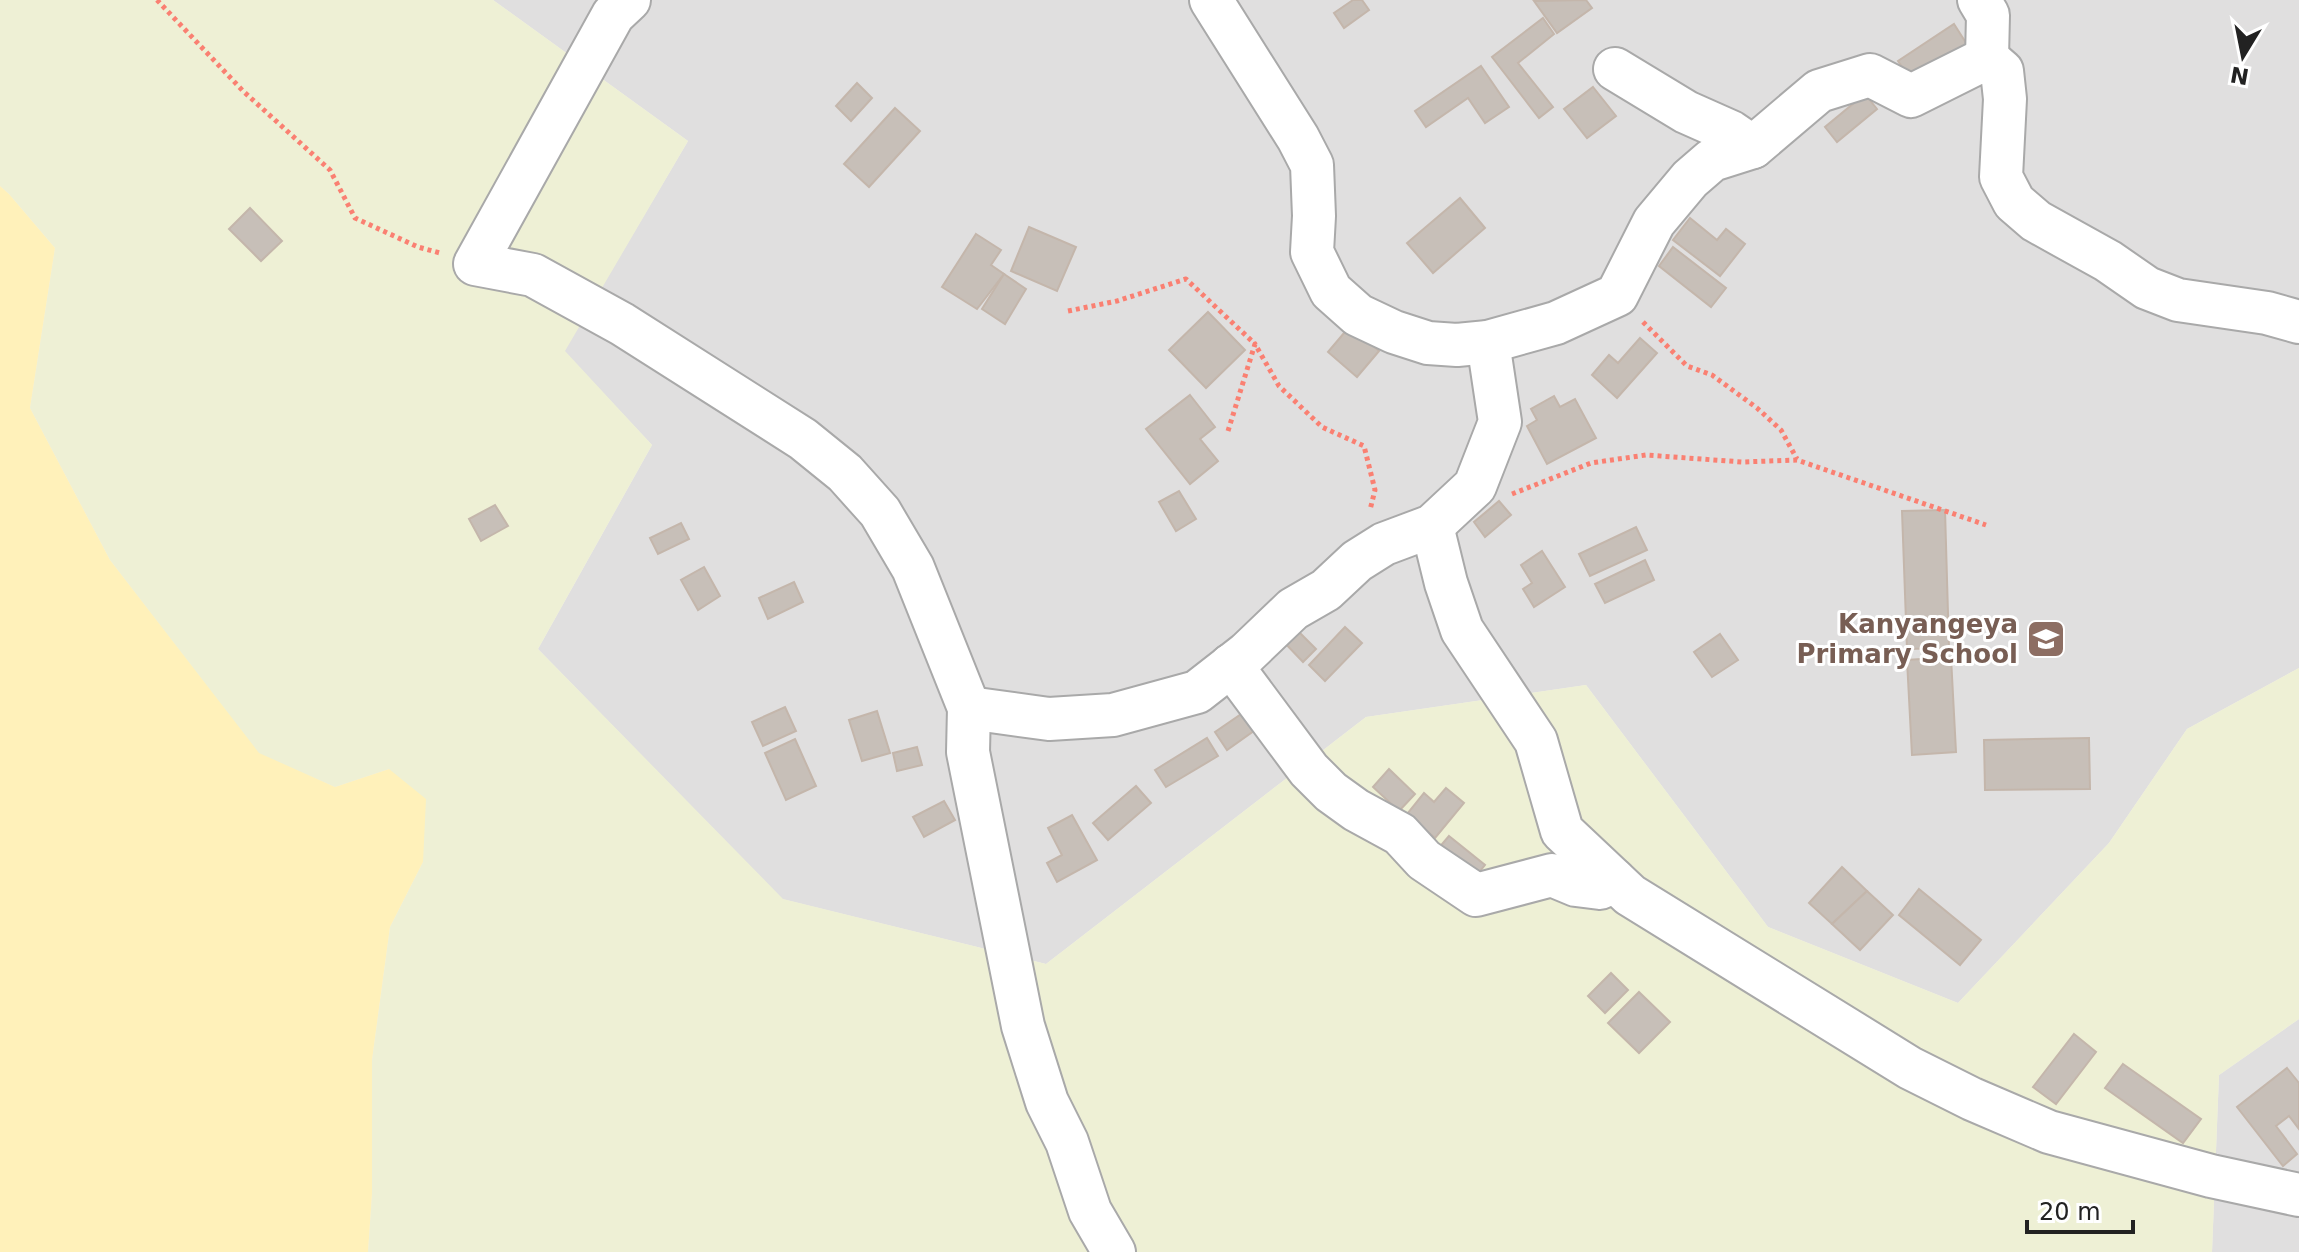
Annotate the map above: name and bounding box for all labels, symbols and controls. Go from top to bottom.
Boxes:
north arrow [2203,16,2283,96]
text: N [2228,61,2251,89]
place label: Kanyangeya Primary School [1796,609,2018,669]
school or university icon: Kanyangeya Primary School [2025,618,2067,660]
scale bar [2027,1184,2133,1234]
text: 20 m [2039,1198,2101,1226]

